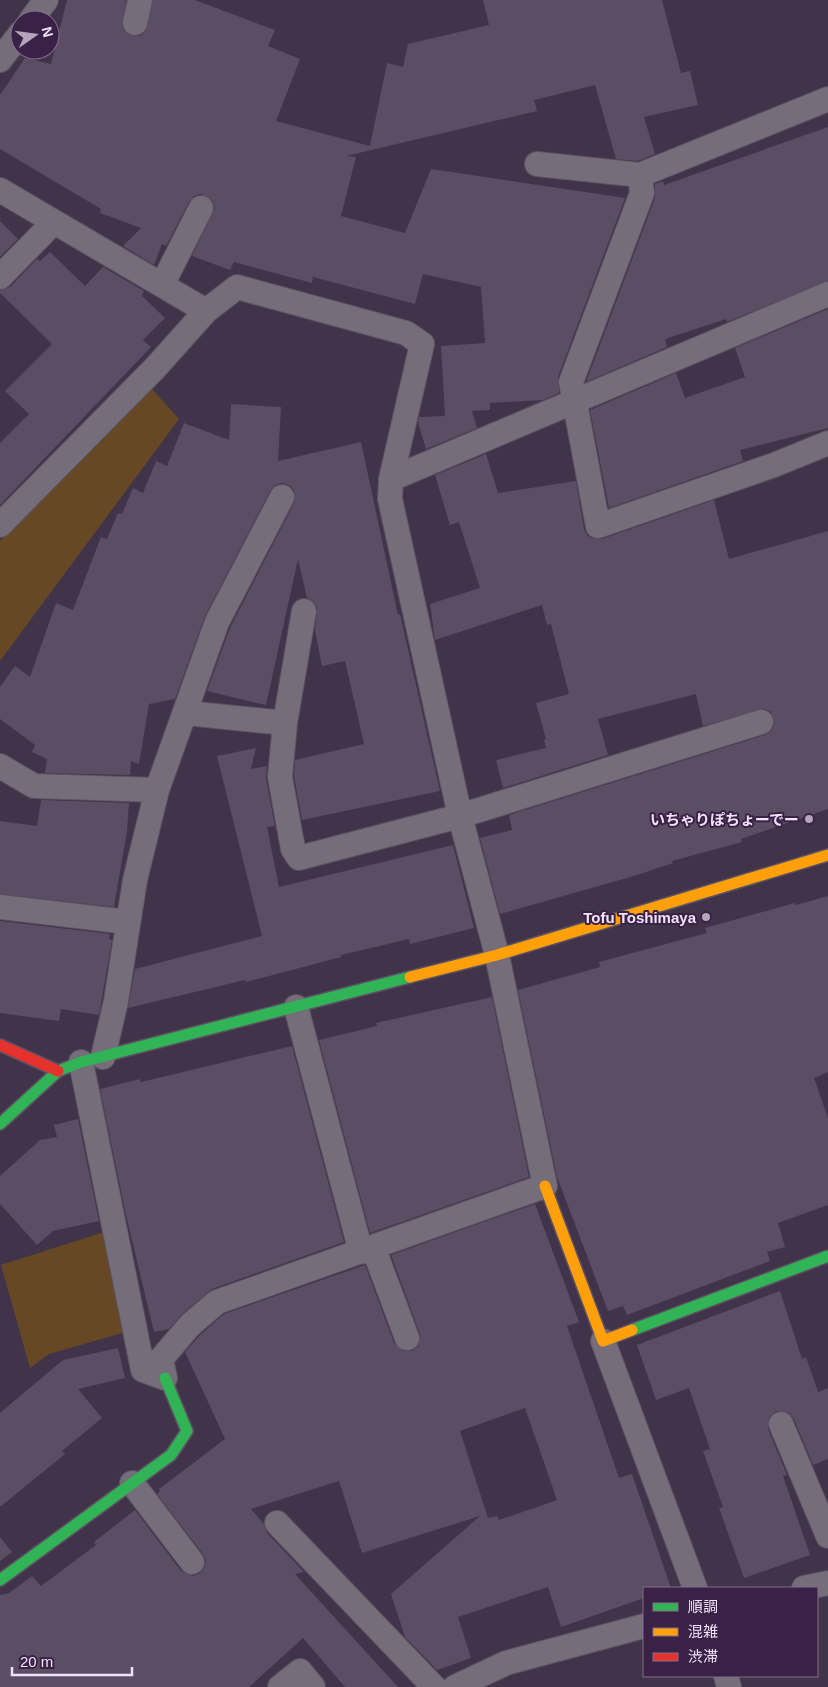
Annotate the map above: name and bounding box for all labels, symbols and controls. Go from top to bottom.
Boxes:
north arrow [10,10,60,60]
text: N [39,25,57,39]
place label: いちゃりぽちょーでー [650,811,799,828]
marker: いちゃりぽちょーでー [803,813,815,825]
place label: Tofu Toshimaya [583,909,697,926]
marker: Tofu Toshimaya [700,911,712,923]
legend [643,1587,818,1677]
text: 順調 [688,1598,718,1615]
text: 混雑 [688,1623,718,1640]
scale bar [12,1644,132,1676]
text: 渋滞 [688,1648,718,1665]
text: 20 m [20,1653,53,1670]

